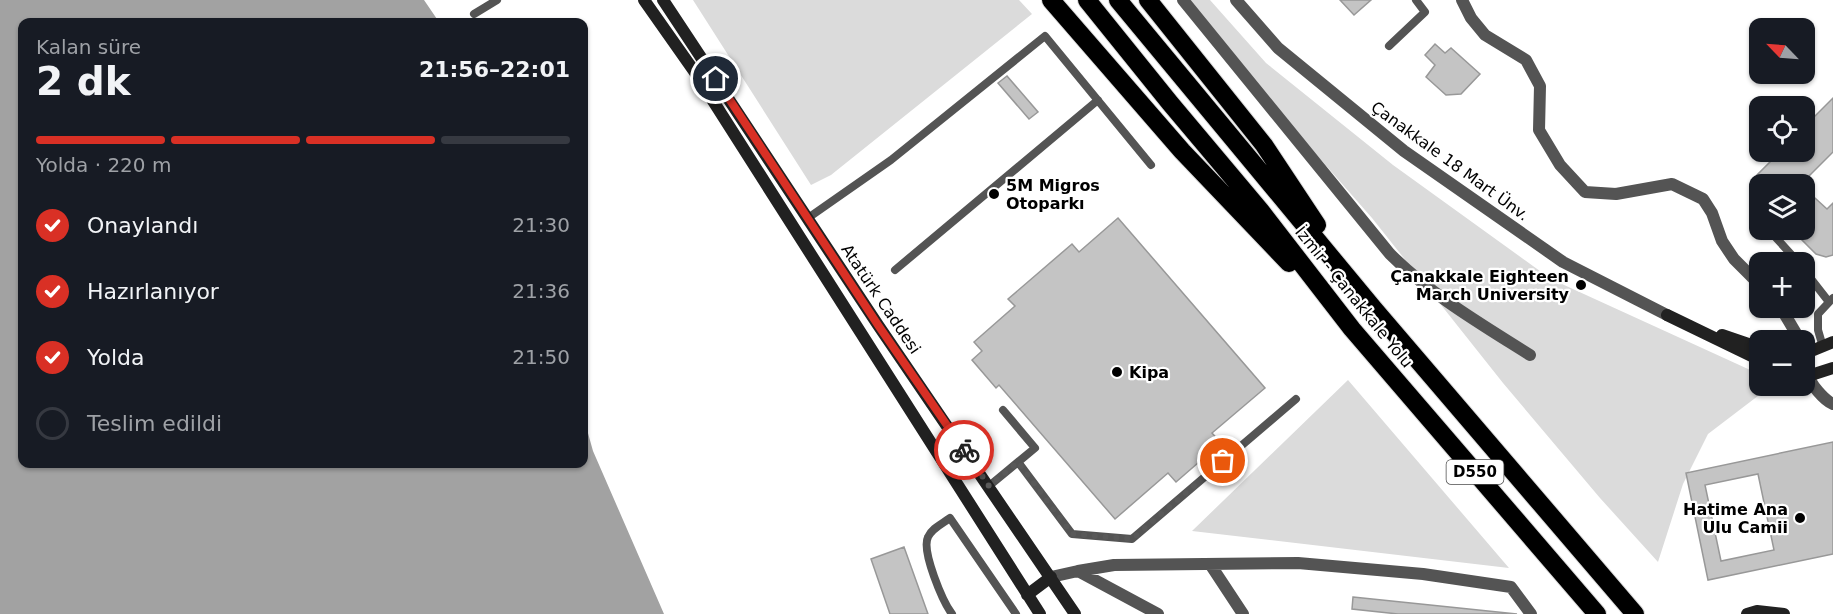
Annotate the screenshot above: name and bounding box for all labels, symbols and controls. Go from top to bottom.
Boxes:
north arrow [1749,18,1815,84]
map controls [1749,18,1815,396]
text: Kalan süre [36,35,141,59]
pin [690,53,741,104]
text: 21:56–22:01 [419,57,570,82]
text: 2 dk [36,59,131,104]
icon: home [699,62,732,95]
button: locate [1749,96,1815,162]
street label: Çanakkale 18 Mart Ünv. [1367,97,1533,225]
text: Yolda · 220 m [36,153,171,177]
button: layers [1749,174,1815,240]
place label: 5M Migros Otoparkı [1006,176,1100,213]
marker: 5M Migros Otoparkı [987,187,1001,201]
icon: check [36,209,69,242]
text: Onaylandı [87,213,198,238]
text: 21:30 [512,213,570,237]
street label: İzmir - Çanakkale Yolu [1291,223,1417,371]
street label: Atatürk Caddesi [837,241,925,357]
button: + [1749,252,1815,318]
place label: Çanakkale Eighteen March University [1390,267,1570,304]
icon: check [36,275,69,308]
marker: Çanakkale Eighteen March University [1574,278,1588,292]
text: Hazırlanıyor [87,279,219,304]
text: 21:36 [512,279,570,303]
button: − [1749,330,1815,396]
icon: check [36,341,69,374]
text: Yolda [87,345,145,370]
text: 21:50 [512,345,570,369]
place label: Kipa [1129,363,1169,382]
marker: Kipa [1110,365,1124,379]
text: Teslim edildi [87,411,222,436]
courier [934,420,994,480]
icon: bike [948,434,981,467]
pin [1197,435,1248,486]
icon: bag [1206,444,1239,477]
road number: D550 [1446,460,1504,484]
place label: Hatime Ana Ulu Camii [1683,500,1788,537]
marker: Hatime Ana Ulu Camii [1793,511,1807,525]

